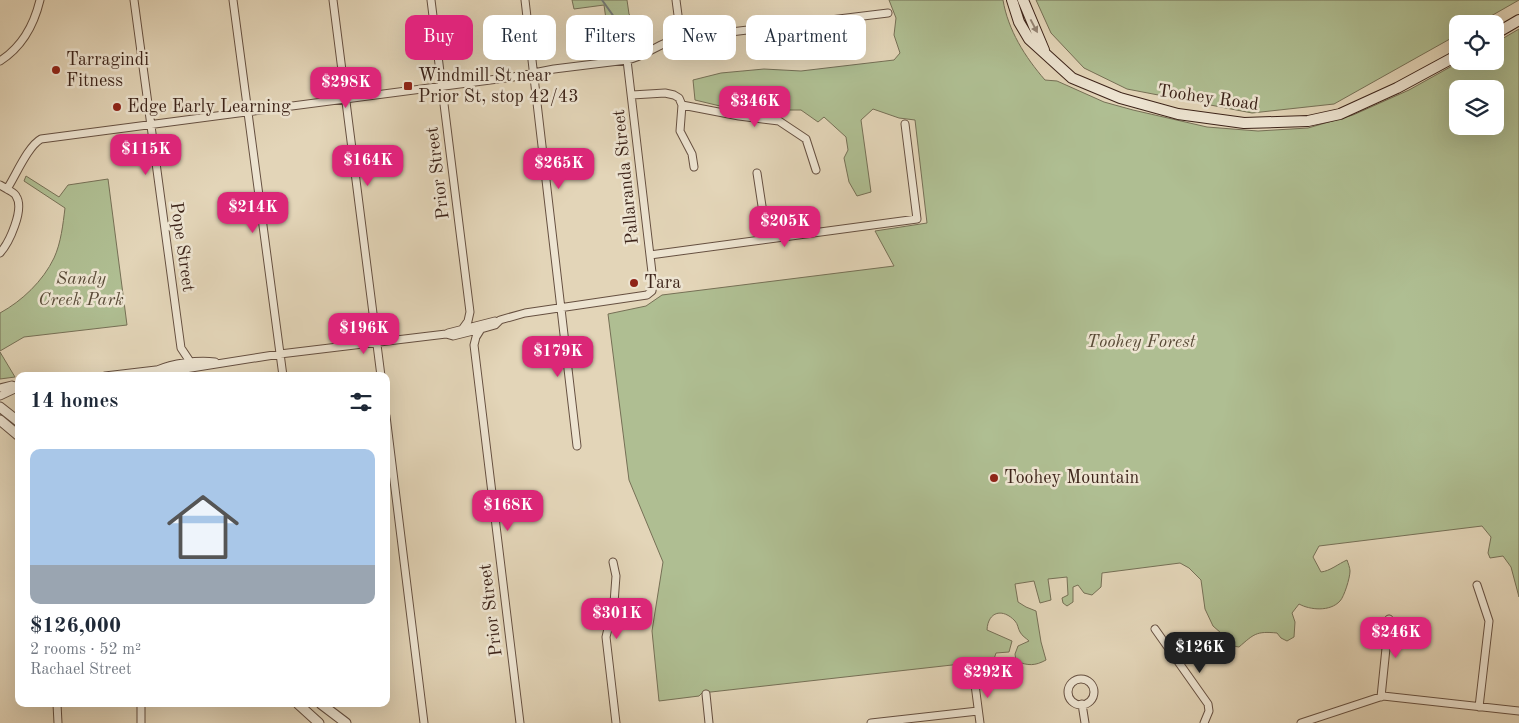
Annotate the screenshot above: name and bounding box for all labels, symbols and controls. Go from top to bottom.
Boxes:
chip: Buy [405,15,473,60]
chip: Rent [483,15,556,60]
chip: Filters [566,15,653,60]
chip: New [663,15,736,60]
chip: Apartment [746,15,866,60]
map controls [1449,15,1504,135]
button: locate [1449,15,1504,70]
one-way arrow [1030,18,1038,33]
place label: Tarragindi Fitness [66,51,149,90]
marker: Tarragindi Fitness [50,64,62,76]
pin: $298K [311,66,381,109]
place label: Windmill St near Prior St, stop 42/43 [418,67,579,106]
text: $298K [321,75,371,91]
marker: Windmill St near Prior St, stop 42/43 [402,80,414,92]
button: layers [1449,80,1504,135]
street label: Toohey Road [1156,82,1260,114]
pin: $346K [720,86,790,128]
text: $346K [730,94,780,110]
place label: Edge Early Learning [127,98,291,116]
marker: Edge Early Learning [111,101,123,113]
street label: Pallaranda Street [610,108,642,246]
street label: Prior Street [423,125,453,221]
pin: $115K [111,134,181,176]
text: $115K [121,142,171,158]
pin: $164K [333,144,403,187]
pin: $265K [524,148,594,190]
text: $164K [343,153,393,169]
text: $265K [534,156,584,172]
pin: $214K [218,192,288,234]
text: $214K [228,200,278,216]
street label: Pope Street [167,201,197,293]
pin: $205K [750,206,820,248]
text: $205K [760,214,810,230]
park label: Sandy Creek Park [38,270,124,309]
place label: Tara [644,274,681,292]
marker: Tara [628,277,640,289]
pin: $196K [329,312,399,355]
text: $196K [339,321,389,337]
park label: Toohey Forest [1087,333,1196,351]
pin: $179K [523,336,593,378]
text: $179K [533,344,583,360]
icon: filters [347,388,375,416]
text: 14 homes [30,391,118,412]
place label: Toohey Mountain [1004,469,1140,487]
marker: Toohey Mountain [988,472,1000,484]
icon: home [158,482,248,572]
pin: $168K [473,490,543,532]
text: $168K [483,498,533,514]
street label: Prior Street [476,562,506,658]
pin: $301K [582,598,652,640]
text: $301K [592,606,642,622]
text: $126,000 [30,616,121,637]
pin: $246K [1361,616,1431,659]
text: $246K [1371,625,1421,641]
pin: $126K [1165,632,1235,674]
text: $126K [1175,640,1225,656]
text: 2 rooms · 52 m² [30,642,141,658]
pin: $292K [953,656,1023,699]
text: Rachael Street [30,662,132,678]
text: $292K [963,665,1013,681]

